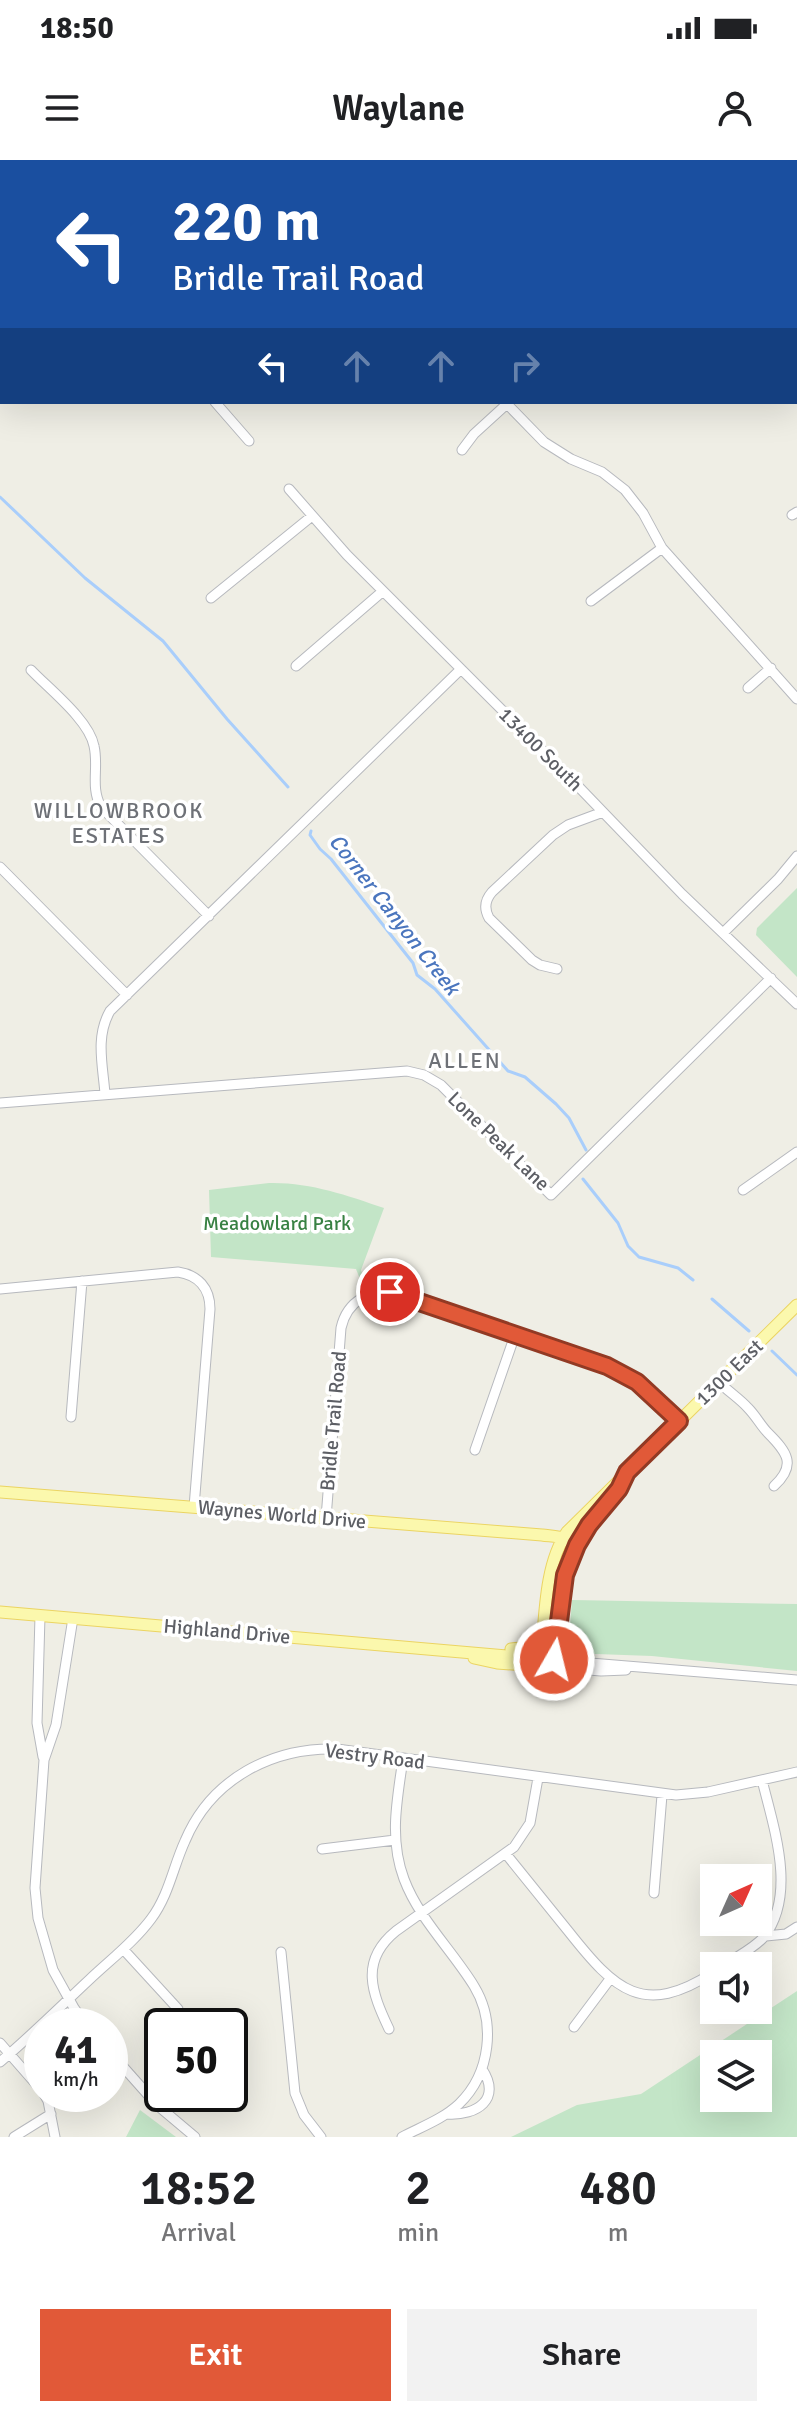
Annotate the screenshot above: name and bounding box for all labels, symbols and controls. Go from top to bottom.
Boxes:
text: 18:50 [40,10,114,47]
icon: menu [40,86,84,130]
text: Waylane [332,86,465,131]
icon: person [713,86,757,130]
text: 220 m [172,187,320,256]
icon: left [40,192,144,296]
text: Bridle Trail Road [172,256,425,301]
icon: left [251,344,295,388]
icon: ahead [335,344,379,388]
icon: ahead [419,344,463,388]
icon: right [503,344,547,388]
street label: 13400 South [493,702,588,797]
district label: WILLOWBROOK ESTATES [34,797,204,849]
water label: Corner Canyon Creek [323,828,467,1002]
district label: ALLEN [428,1047,502,1074]
street label: Lone Peak Lane [442,1086,555,1196]
park label: Meadowlard Park [203,1211,351,1236]
pin [356,1258,424,1326]
icon: arrive [368,1270,412,1314]
street label: 1300 East [690,1334,768,1411]
street label: Bridle Trail Road [315,1350,352,1492]
street label: Waynes World Drive [197,1495,367,1534]
street label: Highland Drive [163,1614,291,1649]
position arrow [512,1618,596,1702]
street label: Vestry Road [323,1738,426,1775]
north arrow [700,1864,772,1936]
map controls [700,1864,772,2112]
button: sound [700,1952,772,2024]
speed limit sign: 50 [144,2008,248,2112]
text: 41 [54,2025,98,2075]
button: layers [700,2040,772,2112]
text: km/h [53,2067,99,2092]
text: 18:52 [140,2159,257,2218]
text: 2 [405,2159,431,2218]
text: 480 [579,2159,657,2218]
text: Arrival [161,2217,236,2249]
text: min [397,2217,439,2249]
text: m [608,2217,628,2249]
button: Exit [40,2309,391,2401]
button: Share [407,2309,757,2401]

